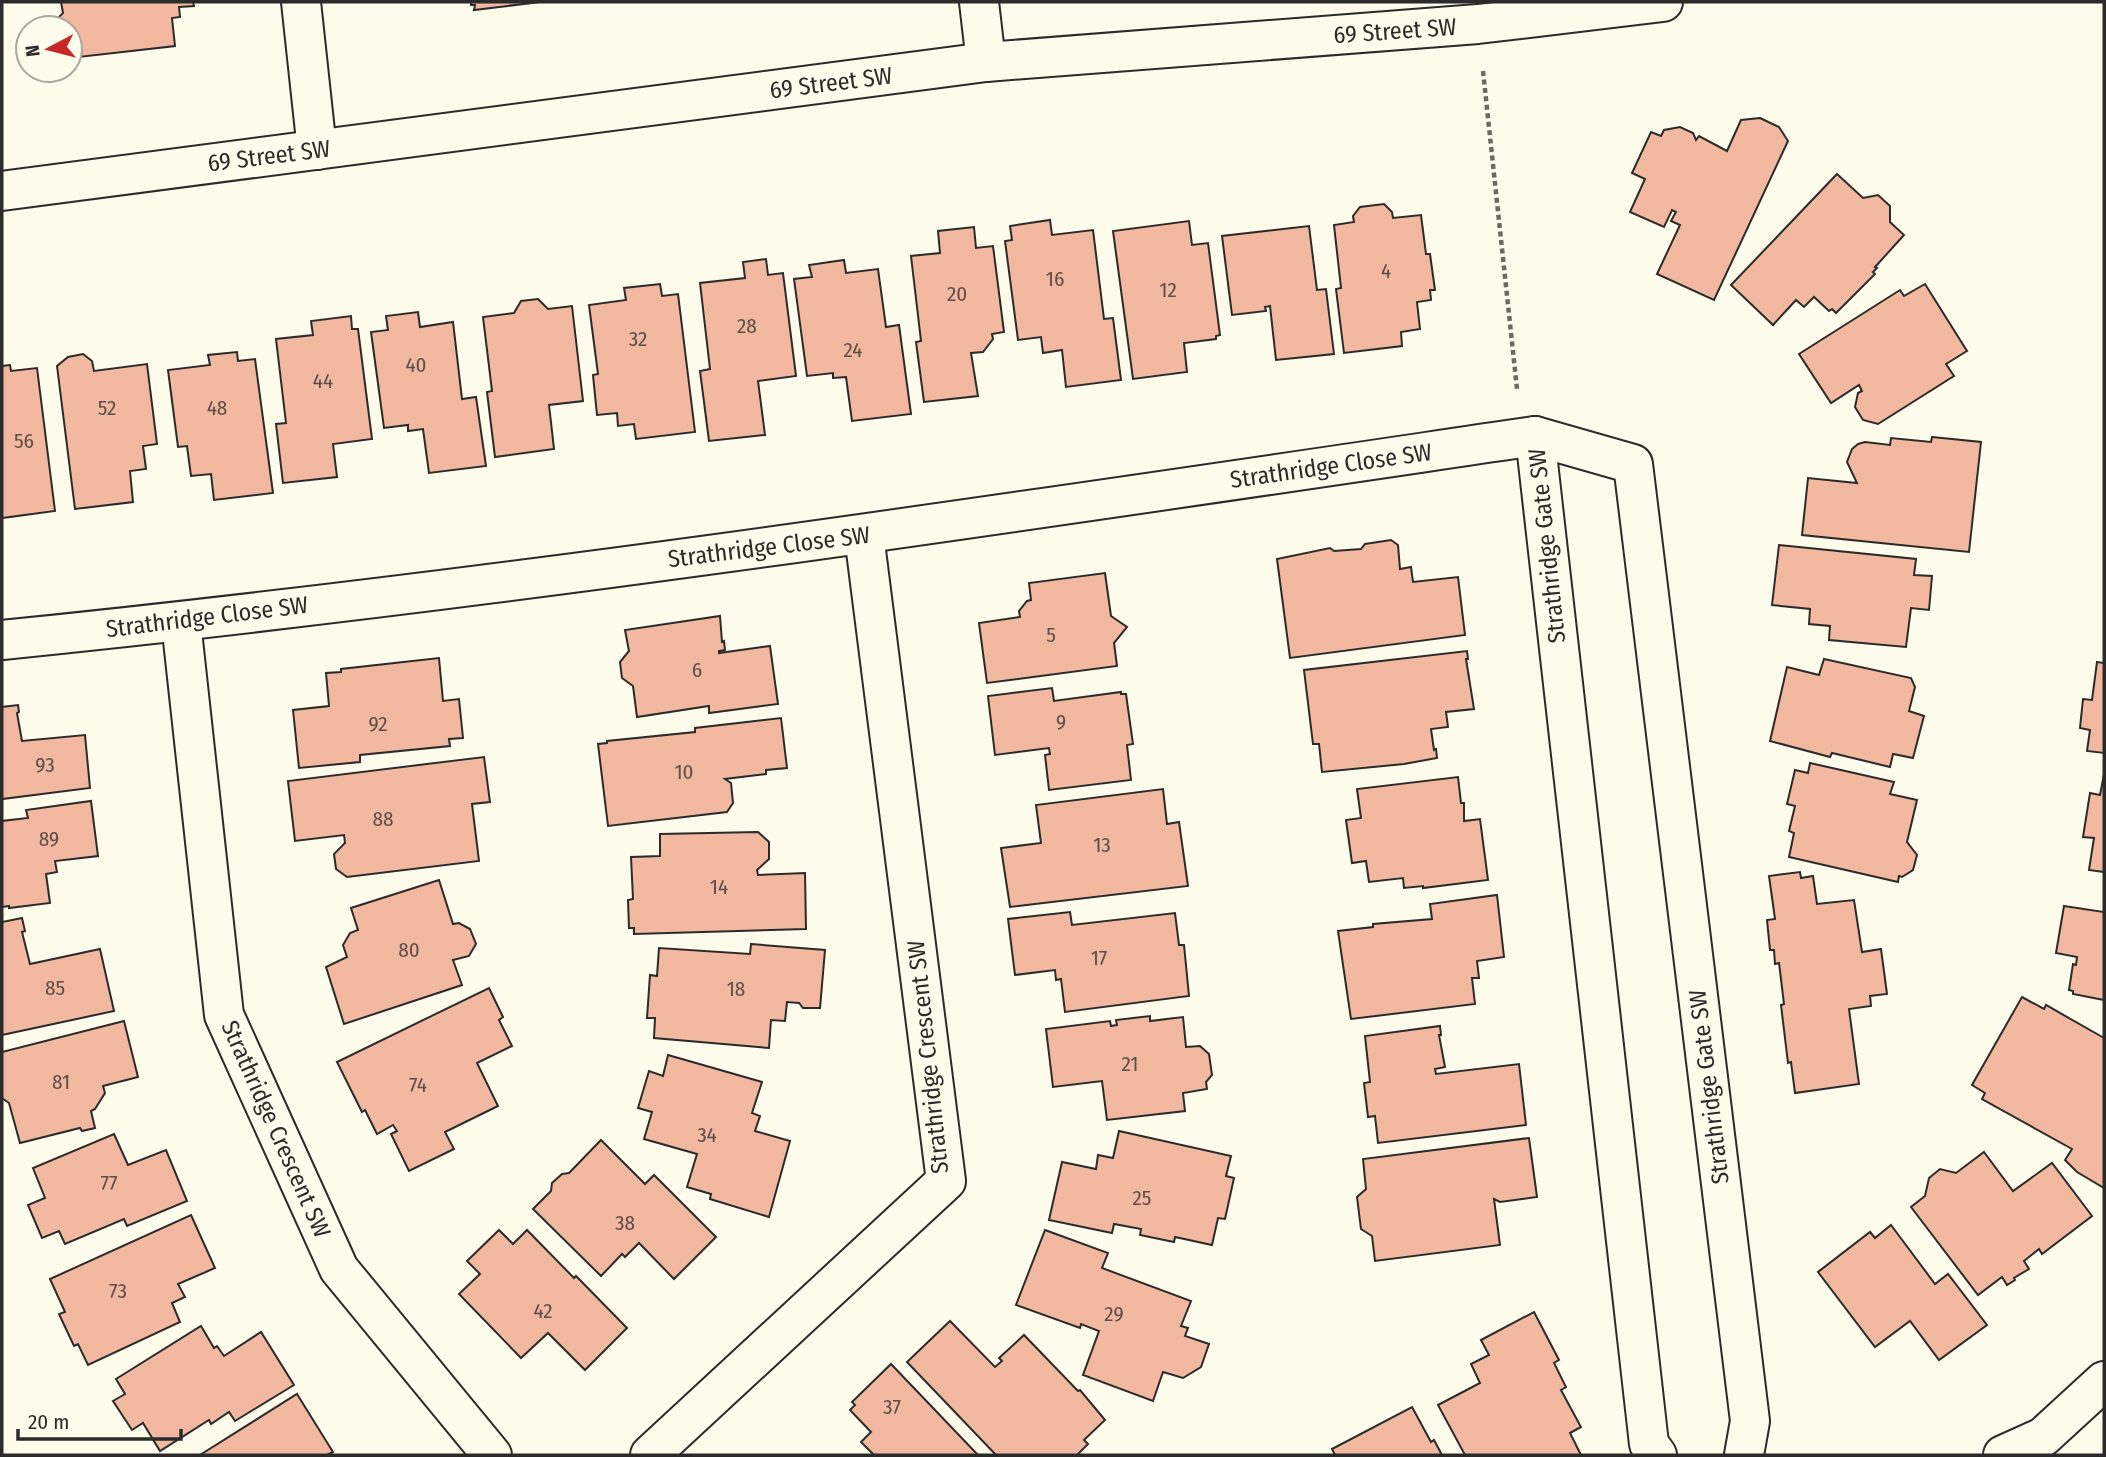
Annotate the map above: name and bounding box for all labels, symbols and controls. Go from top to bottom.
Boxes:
street label: 69 Street SW [1333,13,1457,49]
north arrow [14,14,84,84]
text: N [21,44,45,58]
street label: 69 Street SW [768,62,894,104]
street label: 69 Street SW [206,135,332,177]
house number: 4 [1381,258,1391,284]
house number: 16 [1046,266,1064,292]
house number: 12 [1159,277,1177,303]
house number: 20 [947,281,967,307]
house number: 28 [737,313,757,339]
house number: 32 [629,326,647,352]
house number: 24 [843,337,863,363]
house number: 40 [405,352,427,378]
house number: 44 [313,368,333,394]
house number: 52 [98,395,116,421]
house number: 48 [207,395,227,421]
house number: 56 [14,428,34,454]
street label: Strathridge Close SW [1228,438,1434,494]
street label: Strathridge Gate SW [1523,447,1571,645]
street label: Strathridge Close SW [666,521,872,573]
street label: Strathridge Close SW [104,591,310,643]
house number: 5 [1046,622,1056,648]
house number: 6 [692,657,702,683]
house number: 9 [1056,709,1066,735]
house number: 92 [368,711,388,737]
house number: 93 [35,752,55,778]
house number: 10 [674,759,694,785]
house number: 88 [373,806,394,832]
house number: 89 [39,826,59,852]
house number: 13 [1093,832,1111,858]
house number: 14 [710,874,728,900]
house number: 80 [398,937,420,963]
street label: Strathridge Crescent SW [902,939,954,1175]
house number: 17 [1091,945,1107,971]
house number: 85 [45,975,65,1001]
house number: 18 [727,976,745,1002]
street label: Strathridge Gate SW [1683,988,1735,1186]
street label: Strathridge Crescent SW [216,1016,336,1242]
house number: 21 [1122,1051,1139,1077]
house number: 81 [52,1069,70,1095]
house number: 74 [409,1072,427,1098]
house number: 34 [697,1122,717,1148]
house number: 77 [100,1170,118,1196]
house number: 25 [1133,1185,1151,1211]
house number: 38 [615,1210,635,1236]
house number: 73 [109,1278,127,1304]
house number: 42 [533,1298,553,1324]
house number: 29 [1104,1301,1124,1327]
house number: 37 [883,1394,901,1420]
scale bar [18,1398,180,1442]
text: 20 m [28,1409,69,1435]

